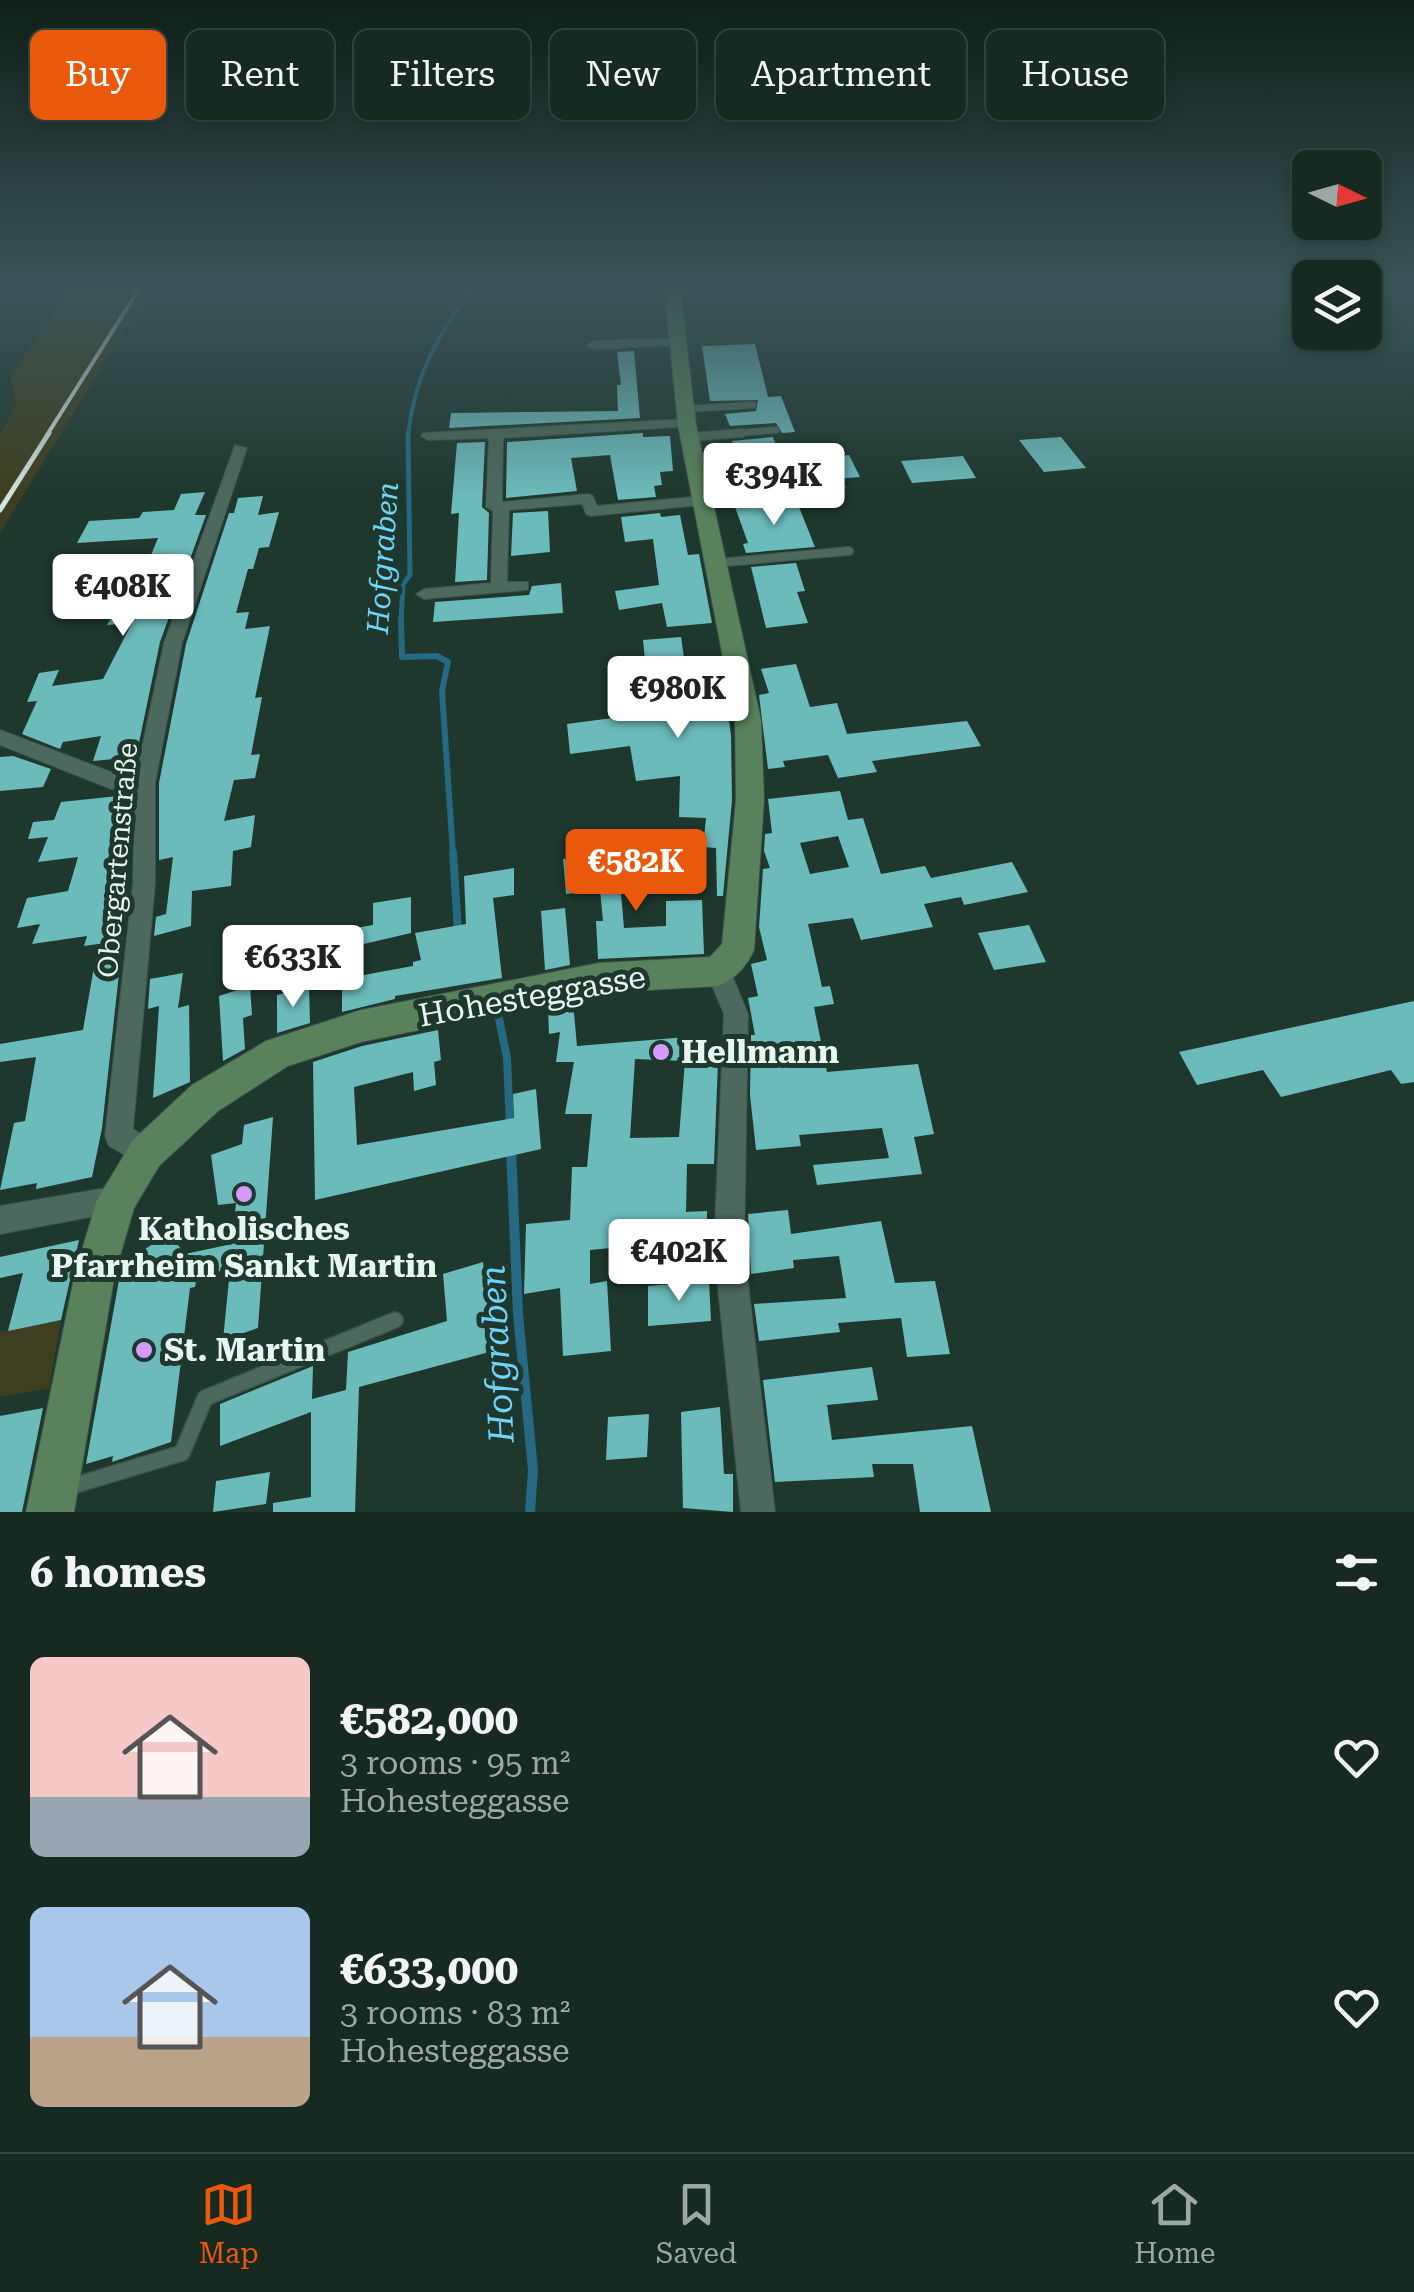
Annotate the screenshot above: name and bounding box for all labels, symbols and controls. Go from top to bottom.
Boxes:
chip: Buy [30,30,166,120]
chip: Rent [186,30,334,120]
chip: Filters [354,30,530,120]
chip: New [550,30,696,120]
chip: Apartment [716,30,966,120]
chip: House [986,30,1164,120]
north arrow [1292,150,1382,240]
map controls [1292,150,1382,350]
button: layers [1292,260,1382,350]
pin: €394K [704,443,844,528]
text: €394K [726,456,822,494]
water label: Hofgraben [360,481,405,636]
pin: €408K [53,554,193,639]
text: €408K [75,567,171,605]
pin: €980K [608,656,748,741]
text: €980K [630,669,726,707]
street label: Obergartenstraße [91,741,144,979]
pin: €582K [566,829,706,914]
text: €582K [588,842,684,880]
pin: €633K [223,925,363,1010]
text: €633K [245,938,341,976]
street label: Hohesteggasse [416,957,648,1035]
place label: Hellmann [681,1033,839,1071]
marker: Hellmann [650,1041,672,1063]
marker: Katholisches Pfarrheim Sankt Martin [233,1183,255,1205]
place label: Katholisches Pfarrheim Sankt Martin [51,1210,437,1285]
pin: €402K [609,1219,749,1304]
text: €402K [631,1232,727,1270]
water label: Hofgraben [472,1264,523,1445]
place label: St. Martin [164,1331,325,1369]
marker: St. Martin [133,1339,155,1361]
icon: filters [1329,1545,1384,1600]
text: 6 homes [30,1548,206,1597]
text: €582,000 [340,1695,518,1744]
icon: home [110,1697,230,1817]
icon: heart [1329,1730,1384,1785]
text: 3 rooms · 95 m² [340,1744,570,1782]
text: Hohesteggasse [340,1782,570,1820]
text: €633,000 [340,1945,518,1994]
icon: home [110,1947,230,2067]
icon: heart [1329,1980,1384,2035]
text: 3 rooms · 83 m² [340,1994,570,2032]
text: Hohesteggasse [340,2032,570,2070]
tab: Map [199,2177,259,2270]
tab: Saved [656,2177,737,2270]
tab: Home [1134,2177,1215,2270]

